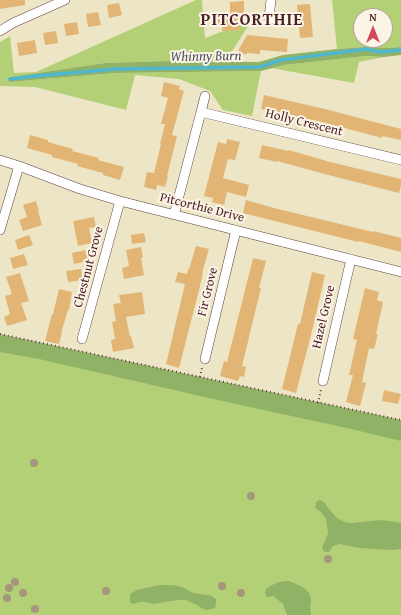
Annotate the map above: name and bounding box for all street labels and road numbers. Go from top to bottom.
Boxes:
street label: Holly Crescent [264,106,344,140]
street label: Pitcorthie Drive [158,190,246,226]
street label: Chestnut Grove [71,225,107,309]
street label: Fir Grove [194,266,222,318]
street label: Hazel Grove [309,284,339,350]

